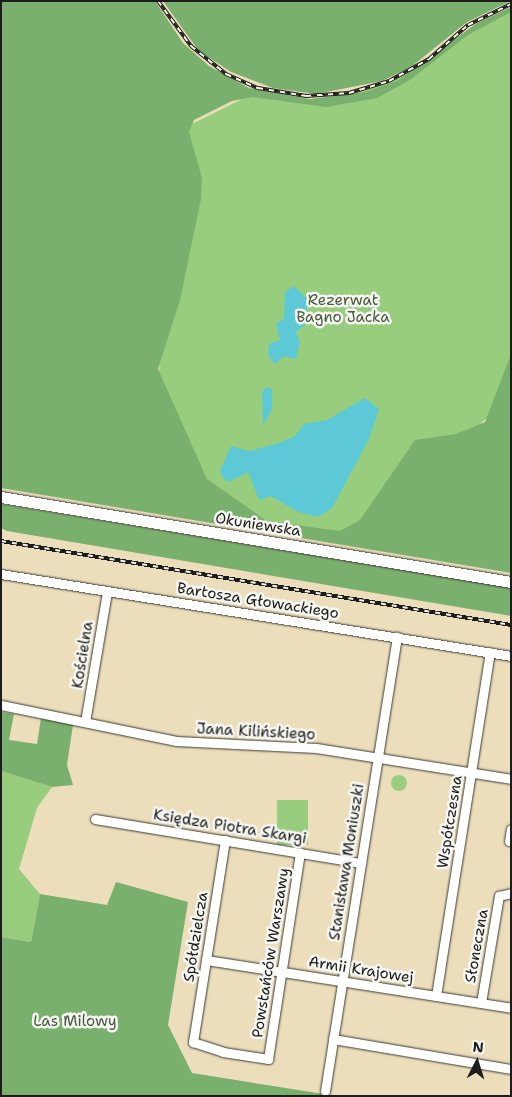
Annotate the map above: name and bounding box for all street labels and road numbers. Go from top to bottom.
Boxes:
street label: Okuniewska [214,509,302,541]
street label: Bartosza Głowackiego [176,579,340,623]
street label: Kościelna [69,620,97,690]
street label: Jana Kilińskiego [196,720,316,744]
street label: Współczesna [434,774,466,870]
street label: Stanisława Moniuszki [326,782,368,942]
street label: Księdza Piotra Skargi [152,806,308,848]
street label: Powstańców Warszawy [249,867,293,1039]
street label: Spółdzielcza [180,891,212,983]
street label: Słoneczna [462,908,492,984]
street label: Armii Krajowej [307,953,415,987]

